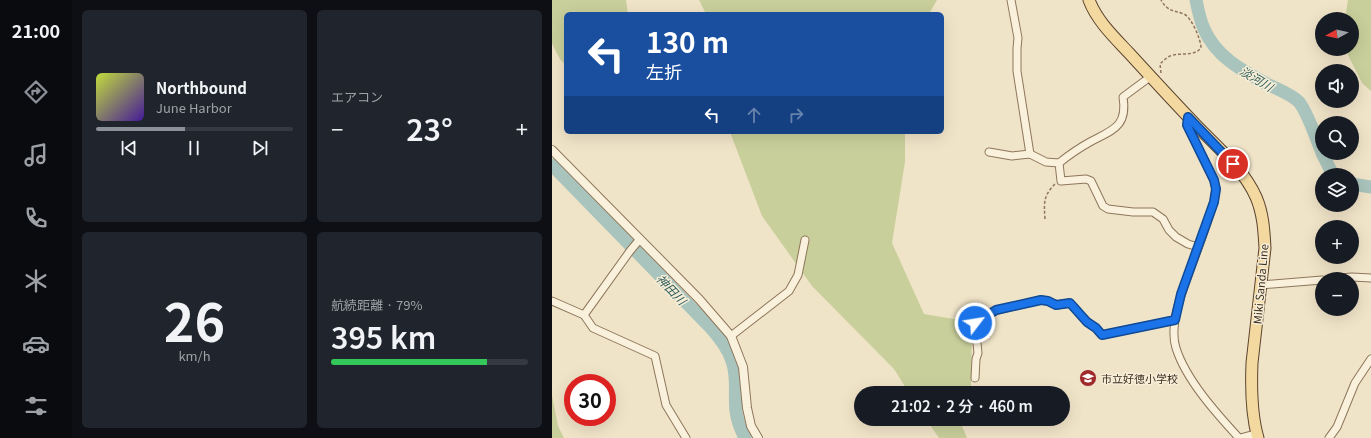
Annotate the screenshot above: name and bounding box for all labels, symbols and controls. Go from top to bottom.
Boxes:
north arrow [1315,12,1359,56]
map controls [1315,12,1359,316]
text: 21:00 [12,17,60,43]
text: 130 m [646,21,729,61]
icon: left [580,28,632,80]
text: 左折 [646,58,682,84]
water label: 淡河川 [1237,61,1279,96]
button: sound [1315,64,1359,108]
text: Northbound [156,77,247,98]
icon: directions [22,78,50,106]
text: エアコン [331,87,383,106]
text: June Harbor [156,98,232,117]
icon: left [701,104,723,126]
icon: ahead [743,104,765,126]
icon: right [785,104,807,126]
text: 23° [406,106,453,150]
text: − [331,112,343,144]
text: + [516,112,528,144]
button: search [1315,116,1359,160]
icon: previous [118,137,140,159]
icon: pause [183,137,205,159]
icon: next [249,137,271,159]
icon: music [22,141,50,169]
pin [1216,147,1250,181]
icon: arrive [1222,153,1244,175]
button: layers [1315,168,1359,212]
icon: phone [22,204,50,232]
button: + [1315,220,1359,264]
street label: Miki Sanda Line [1249,243,1271,325]
icon: climate [22,267,50,295]
water label: 神田川 [653,270,692,309]
button: − [1315,272,1359,316]
text: 26 [164,282,225,357]
text: 航続距離 · 79% [331,295,423,314]
position arrow [954,302,996,344]
text: 395 km [331,314,436,358]
icon: car [22,330,50,358]
text: km/h [178,346,211,365]
school or university icon: 市立好徳小学校 [1078,368,1098,388]
place label: 市立好徳小学校 [1101,370,1178,386]
speed limit sign: 30 [564,374,616,426]
icon: filters [22,392,50,420]
text: 21:02 · 2 分 · 460 m [891,395,1033,416]

